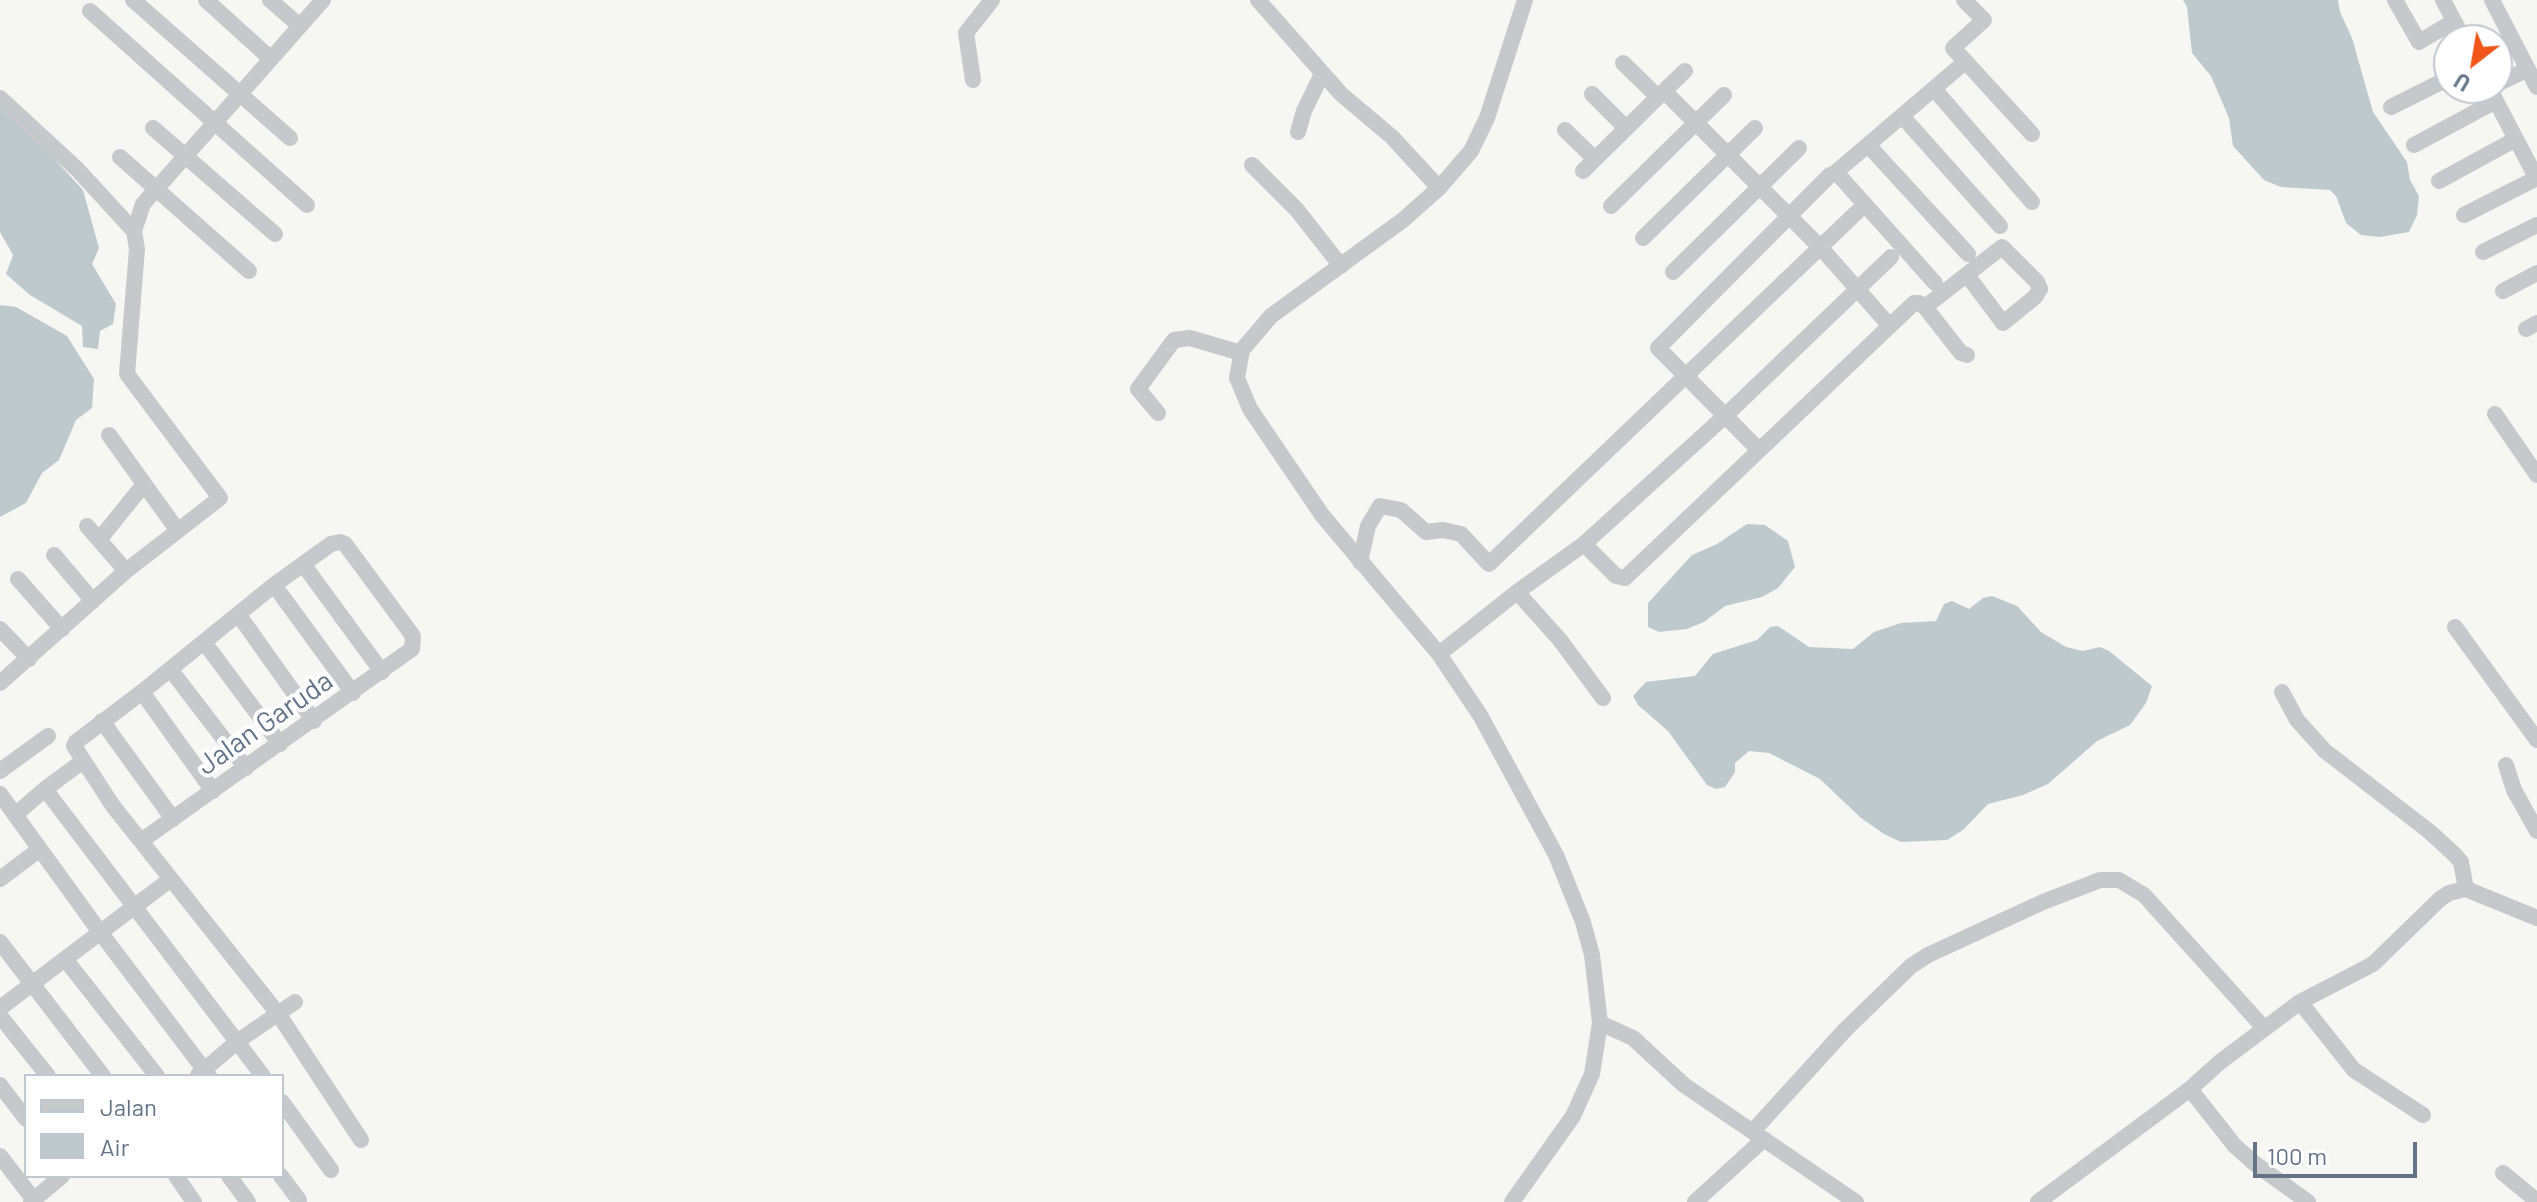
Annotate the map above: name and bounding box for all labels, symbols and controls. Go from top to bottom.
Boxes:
north arrow [2433,24,2513,104]
text: U [2449,68,2474,98]
street label: Jalan Garuda [191,664,339,782]
legend [24,1074,284,1178]
text: Jalan [100,1092,157,1121]
scale bar [2257,1126,2421,1176]
text: Air [100,1132,129,1161]
text: 100 m [2267,1141,2327,1170]

